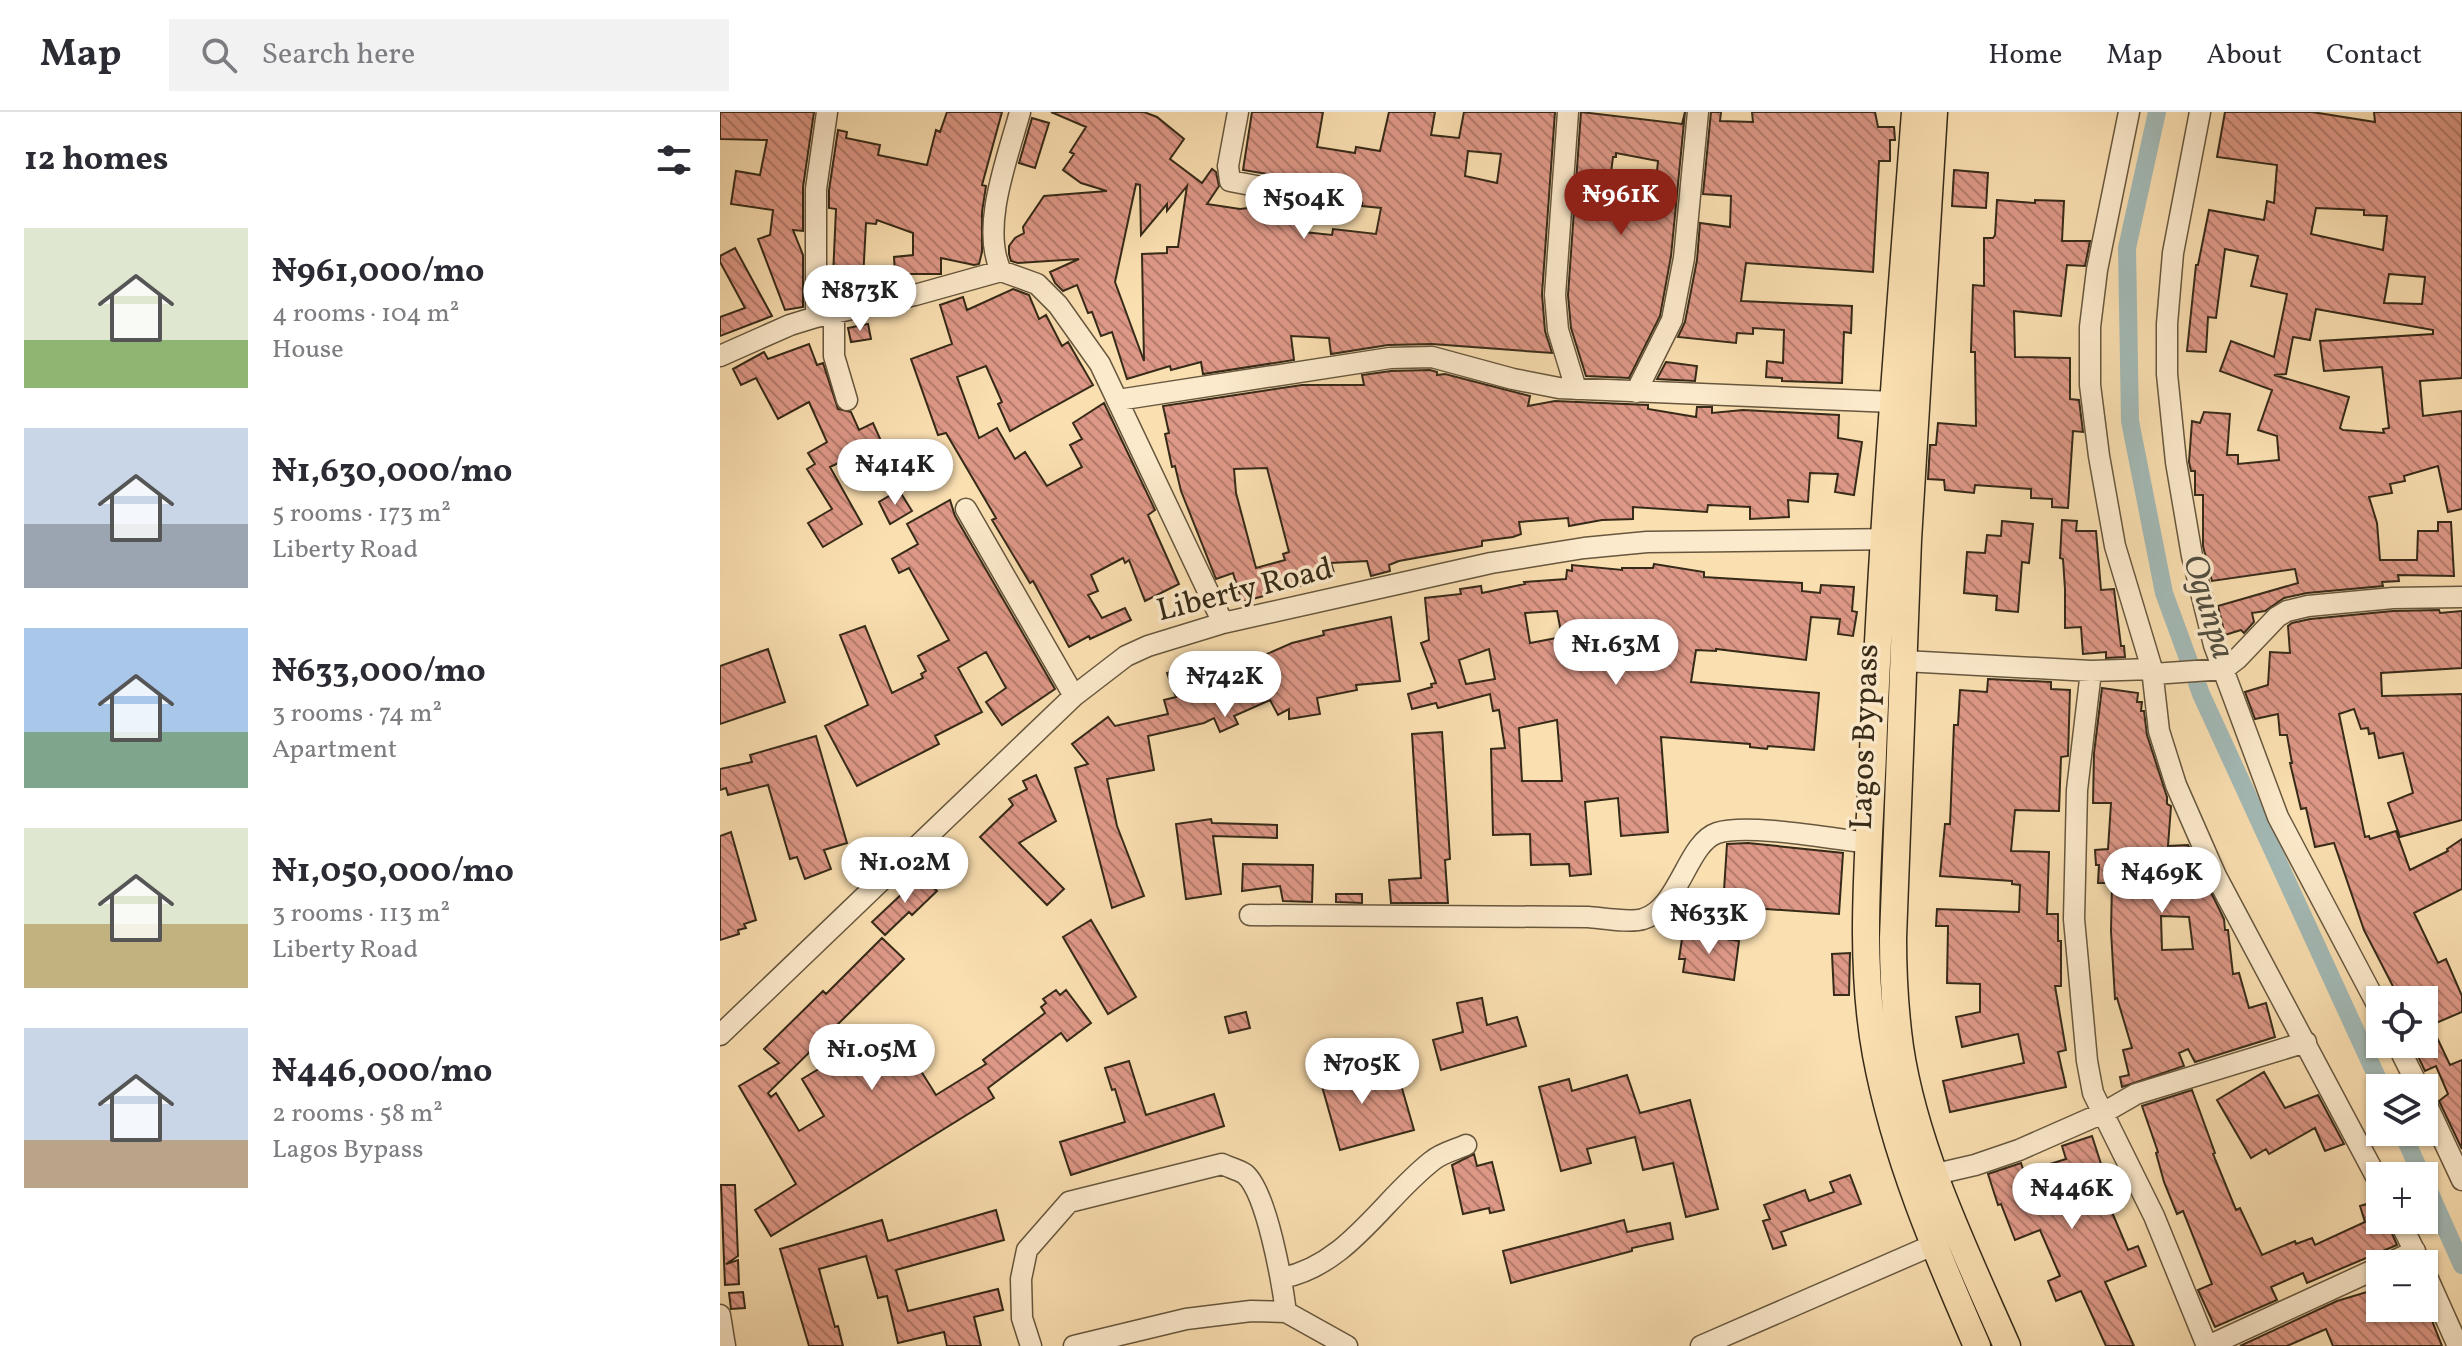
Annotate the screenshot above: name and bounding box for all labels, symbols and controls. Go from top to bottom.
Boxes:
search box [169,19,729,91]
text: Map [40,29,121,82]
icon: search [197,33,241,77]
text: Search here [261,34,415,76]
text: Home [1988,36,2062,75]
text: Map [2106,36,2162,75]
text: About [2206,36,2282,75]
text: Contact [2326,36,2422,75]
text: 12 homes [24,137,168,184]
icon: filters [652,138,696,182]
pin: ₦961K [1565,169,1677,237]
pin: ₦504K [1248,173,1360,241]
text: ₦961K [1582,177,1660,213]
text: ₦504K [1263,181,1345,217]
text: ₦961,000/mo [272,249,485,296]
icon: home [88,260,184,356]
pin: ₦873K [804,265,916,333]
text: ₦873K [821,273,899,309]
text: 4 rooms · 104 m² [272,296,459,332]
text: House [272,332,344,368]
pin: ₦414K [839,439,951,507]
text: ₦414K [855,447,935,483]
text: ₦1,630,000/mo [272,449,513,496]
icon: home [88,460,184,556]
text: 5 rooms · 173 m² [272,496,451,532]
text: Liberty Road [272,532,418,568]
street label: Liberty Road [1152,548,1338,634]
water label: Ogunpa [2169,549,2245,665]
pin: ₦1.63M [1551,619,1681,687]
text: ₦1.63M [1571,627,1661,663]
street label: Lagos Bypass [1841,643,1891,831]
text: ₦633,000/mo [272,649,486,696]
pin: ₦742K [1169,651,1281,719]
text: ₦742K [1186,659,1264,695]
icon: home [88,660,184,756]
text: 3 rooms · 74 m² [272,696,442,732]
text: Apartment [272,732,397,768]
pin: ₦1.02M [840,837,970,905]
text: ₦1.02M [859,845,951,881]
pin: ₦469K [2106,847,2218,915]
text: ₦1,050,000/mo [272,849,514,896]
text: ₦469K [2121,855,2203,891]
icon: home [88,860,184,956]
pin: ₦633K [1653,888,1765,956]
text: 3 rooms · 113 m² [272,896,450,932]
text: ₦633K [1670,896,1748,932]
text: Liberty Road [272,932,418,968]
map controls [2366,986,2438,1322]
button: locate [2366,986,2438,1058]
pin: ₦1.05M [807,1024,937,1092]
text: ₦1.05M [827,1032,917,1068]
pin: ₦705K [1306,1038,1418,1106]
text: ₦705K [1323,1046,1401,1082]
text: ₦446,000/mo [272,1049,493,1096]
icon: home [88,1060,184,1156]
button: layers [2366,1074,2438,1146]
text: 2 rooms · 58 m² [272,1096,443,1132]
text: Lagos Bypass [272,1132,423,1168]
button: + [2366,1162,2438,1234]
pin: ₦446K [2016,1163,2128,1231]
text: ₦446K [2030,1171,2114,1207]
button: − [2366,1250,2438,1322]

